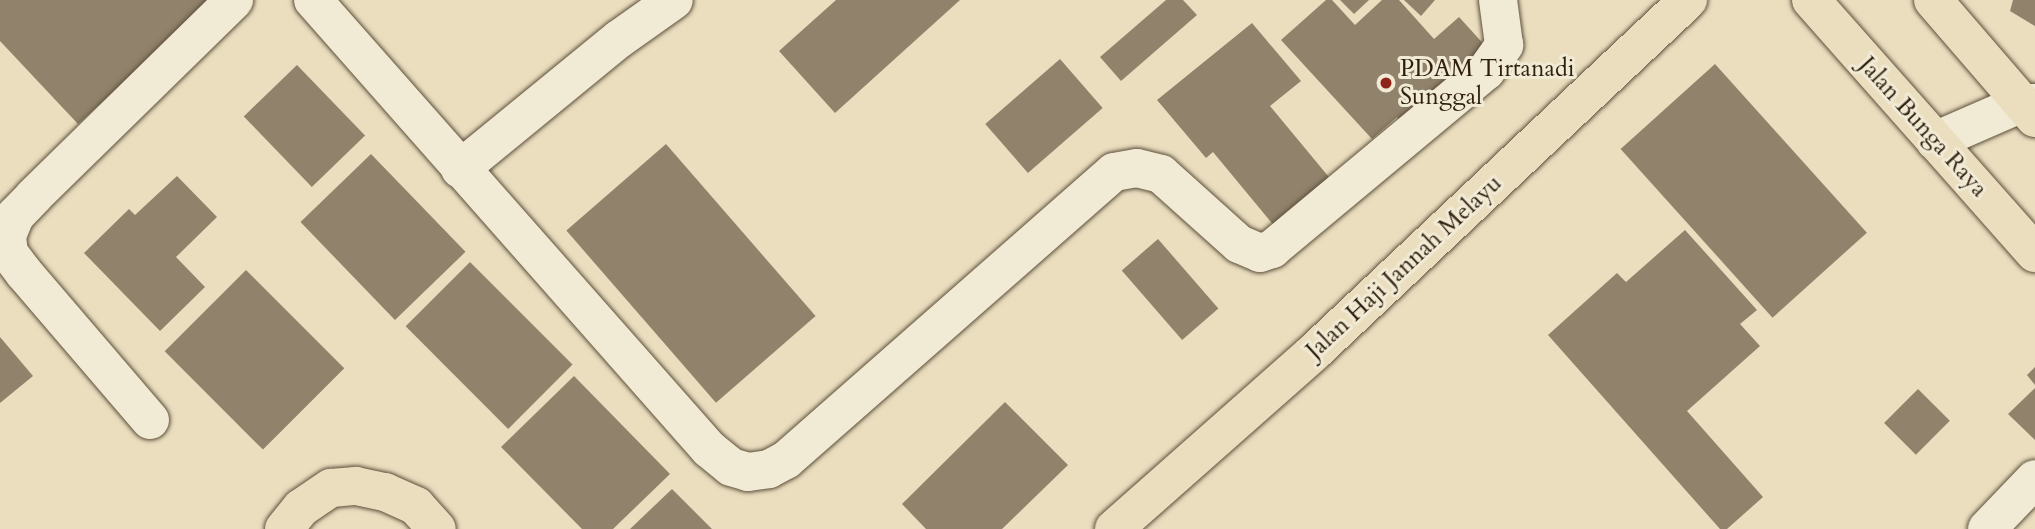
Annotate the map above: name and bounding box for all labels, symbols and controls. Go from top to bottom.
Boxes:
street label: Jalan Bunga Raya [1853,51,1993,203]
place label: PDAM Tirtanadi Sunggal [1400,55,1574,111]
marker: PDAM Tirtanadi Sunggal [1378,75,1394,91]
street label: Jalan Haji Jannah Melayu [1300,169,1508,365]

